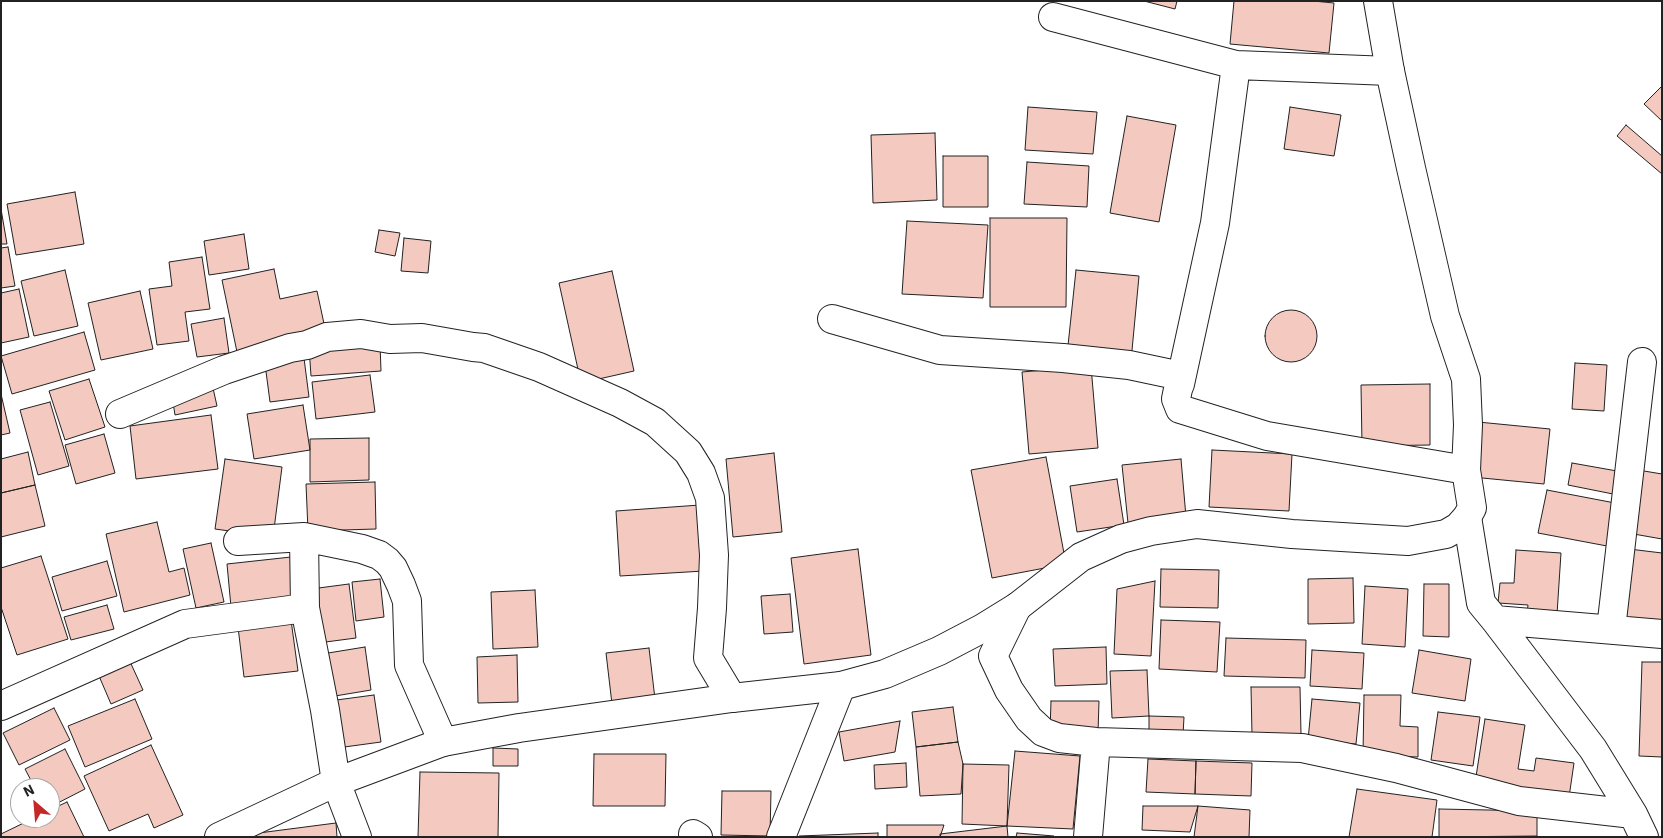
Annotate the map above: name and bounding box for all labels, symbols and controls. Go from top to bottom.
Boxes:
north arrow [10,778,60,828]
text: N [20,780,37,801]

